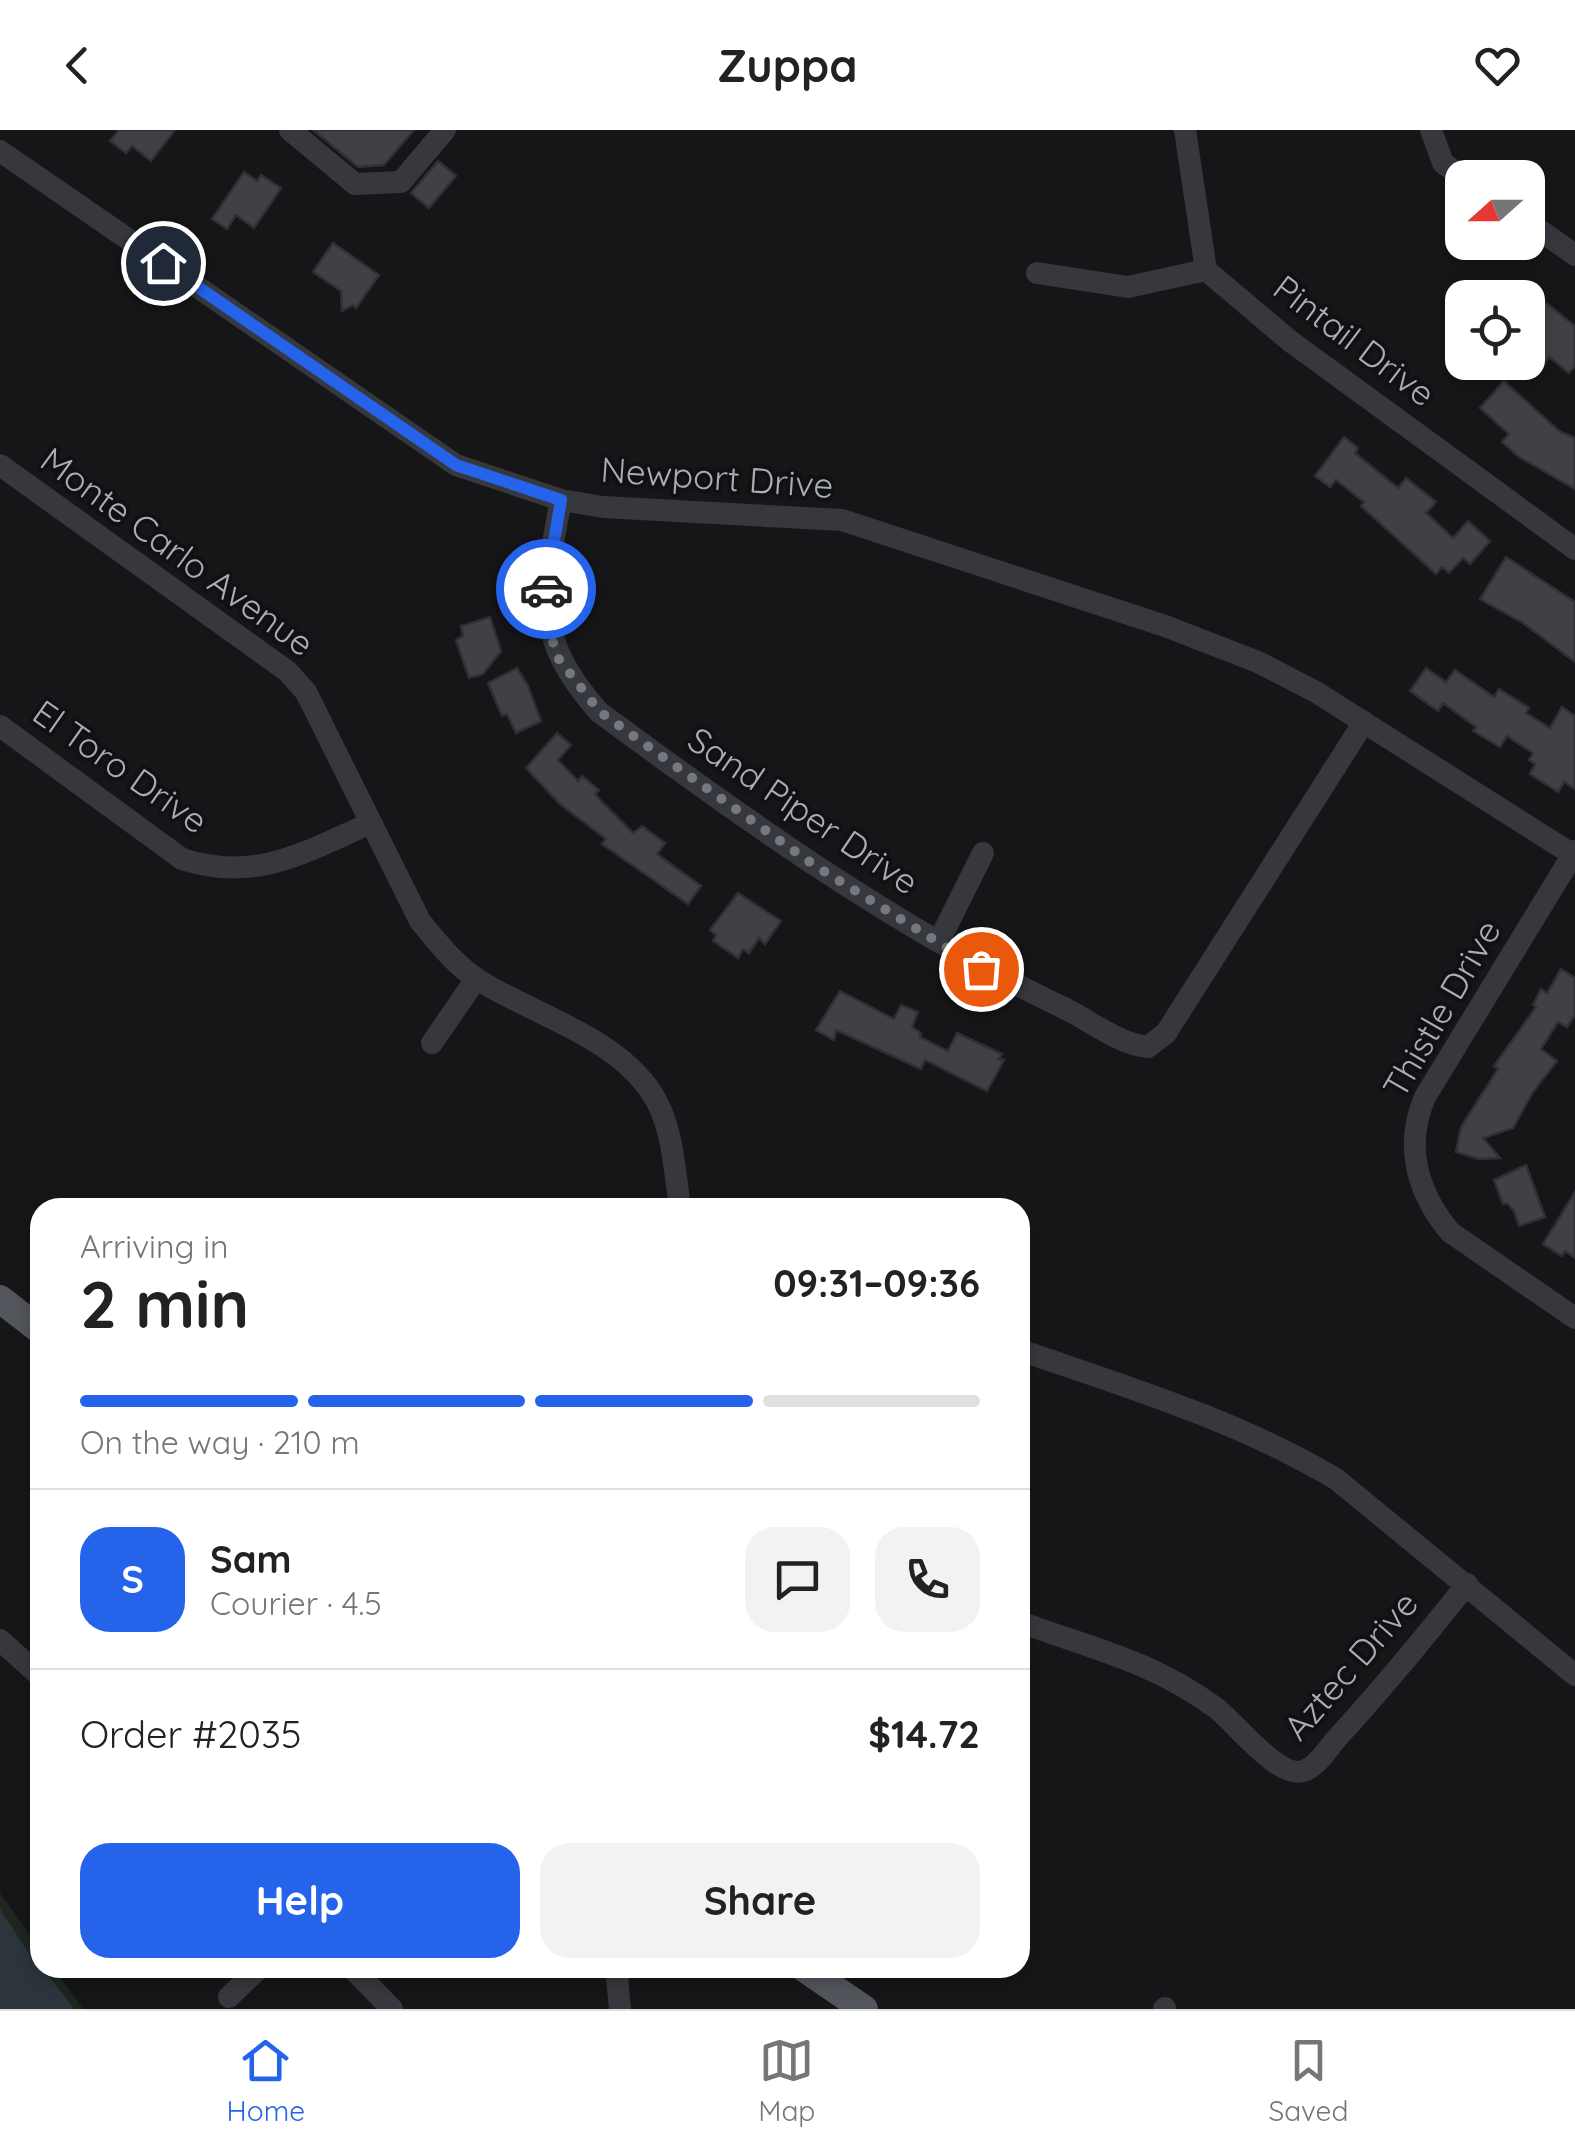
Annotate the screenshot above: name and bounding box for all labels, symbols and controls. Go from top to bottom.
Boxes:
text: Zuppa [717,37,858,93]
icon: back [50,38,105,93]
icon: heart [1470,38,1525,93]
north arrow [1445,160,1545,260]
map controls [1445,160,1545,380]
pin [121,221,206,306]
icon: home [136,236,191,291]
street label: Pintail Drive [1265,265,1444,415]
button: locate [1445,280,1545,380]
street label: Monte Carlo Avenue [32,437,323,665]
street label: Newport Drive [599,447,835,507]
courier [496,539,596,639]
icon: car [519,562,574,617]
street label: El Toro Drive [25,690,216,842]
street label: Sand Piper Drive [680,717,927,903]
street label: Thistle Drive [1373,912,1510,1105]
pin [939,927,1024,1012]
icon: bag [954,942,1009,997]
text: Arriving in [80,1226,229,1266]
text: 09:31–09:36 [773,1259,980,1307]
text: 2 min [80,1263,249,1344]
text: On the way · 210 m [80,1422,360,1462]
button: chat [745,1527,850,1632]
button: phone [875,1527,980,1632]
text: Sam [210,1535,292,1583]
text: S [121,1555,144,1603]
street label: Aztec Drive [1274,1582,1427,1749]
text: Courier · 4.5 [210,1583,382,1623]
text: Order #2035 [80,1710,302,1758]
text: $14.72 [868,1710,980,1758]
button: Help [80,1843,520,1958]
button: Share [540,1843,980,1958]
tab: Home [227,2033,305,2128]
tab: Map [758,2033,815,2128]
tab: Saved [1269,2033,1348,2128]

